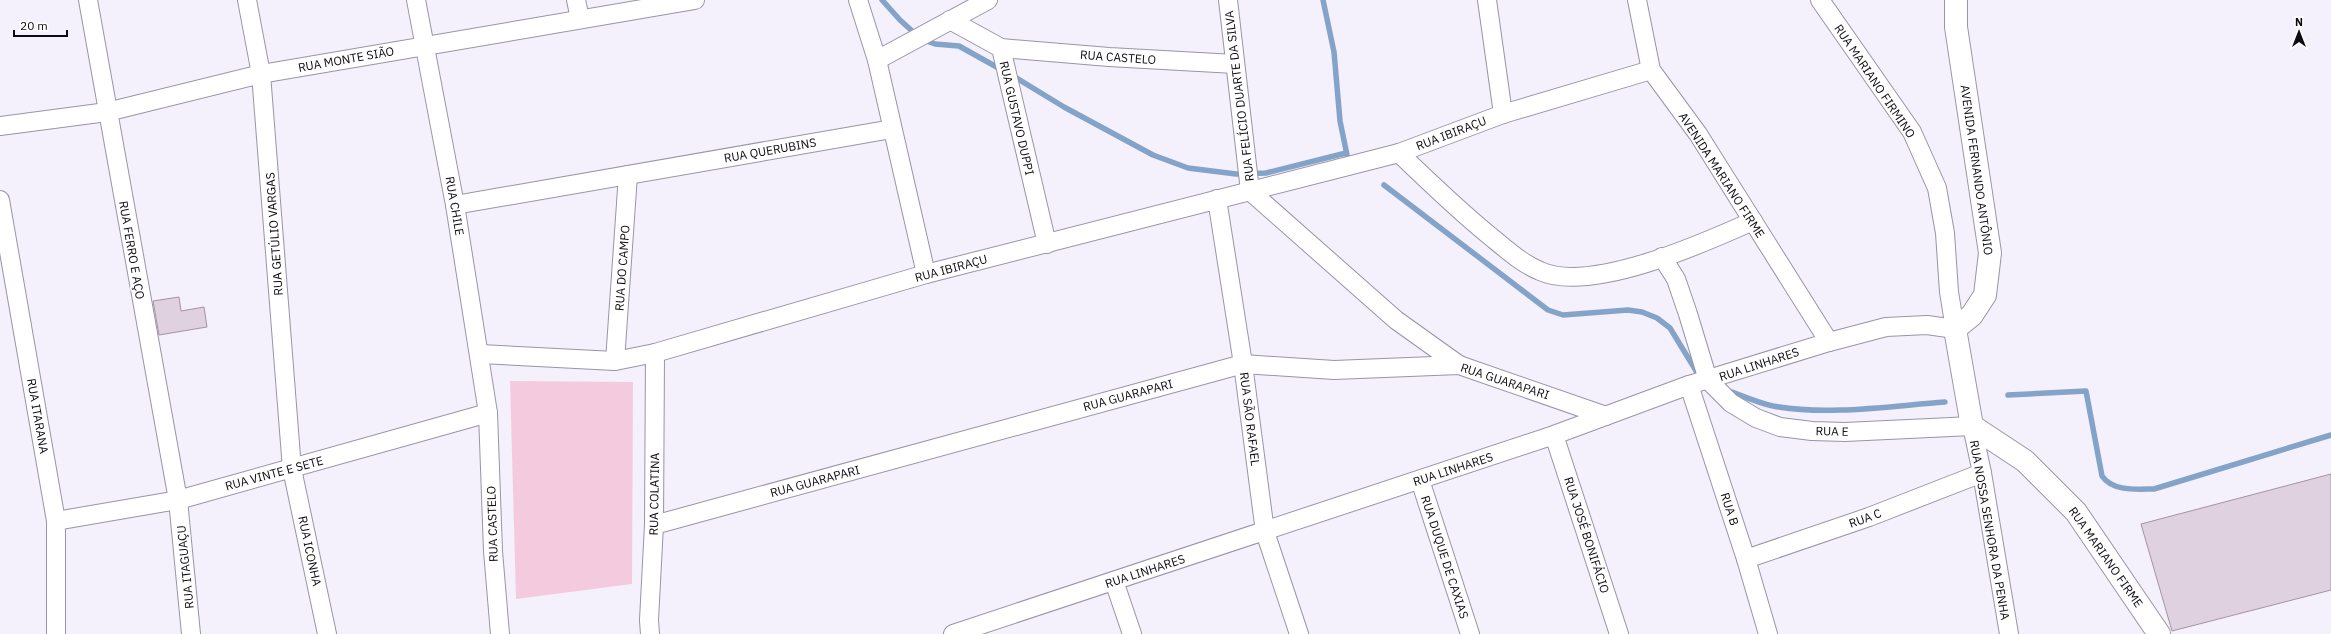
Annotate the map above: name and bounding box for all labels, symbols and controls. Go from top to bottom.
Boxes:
street label: RUA FELÍCIO DUARTE DA SILVA [1221,9,1257,182]
scale bar [14,12,67,38]
north arrow [2279,12,2319,52]
text: N [2295,15,2303,29]
text: 20 m [20,18,48,33]
street label: RUA MARIANO FIRMINO [1831,21,1919,141]
street label: RUA MONTE SIÃO [297,43,395,75]
street label: RUA CASTELO [1080,47,1156,67]
street label: RUA GUSTAVO DUPPI [997,59,1037,177]
street label: AVENIDA FERNANDO ANTÔNIO [1958,84,1996,256]
street label: AVENIDA MARIANO FIRME [1676,109,1768,241]
street label: RUA IBIRAÇU [1414,113,1488,153]
street label: RUA QUERUBINS [723,134,817,165]
street label: RUA GETÚLIO VARGAS [262,172,286,296]
street label: RUA CHILE [442,175,468,237]
street label: RUA FERRO E AÇO [116,200,148,300]
street label: RUA DO CAMPO [612,225,632,311]
street label: RUA IBIRAÇU [913,251,989,285]
street label: RUA LINHARES [1717,344,1801,384]
street label: RUA GUARAPARI [1459,360,1551,402]
street label: RUA SÃO RAFAEL [1237,371,1263,467]
street label: RUA GUARAPARI [1081,376,1175,414]
street label: RUA ITARANA [24,377,52,455]
street label: RUA E [1815,423,1849,439]
street label: RUA NOSSA SENHORA DA PENHA [1967,439,2013,621]
street label: RUA LINHARES [1411,449,1495,489]
street label: RUA COLATINA [646,452,662,535]
street label: RUA VINTE E SETE [223,453,325,493]
street label: RUA GUARAPARI [768,462,862,500]
street label: RUA JOSÉ BONIFÁCIO [1561,475,1613,595]
street label: RUA CASTELO [483,486,501,562]
street label: RUA B [1718,491,1742,528]
street label: RUA DUQUE DE CAXIAS [1418,494,1472,620]
street label: RUA MARIANO FIRME [2066,504,2146,610]
street label: RUA C [1847,505,1884,531]
street label: RUA ICONHA [295,515,325,588]
street label: RUA ITAGUAÇU [173,525,197,609]
street label: RUA LINHARES [1103,551,1187,591]

